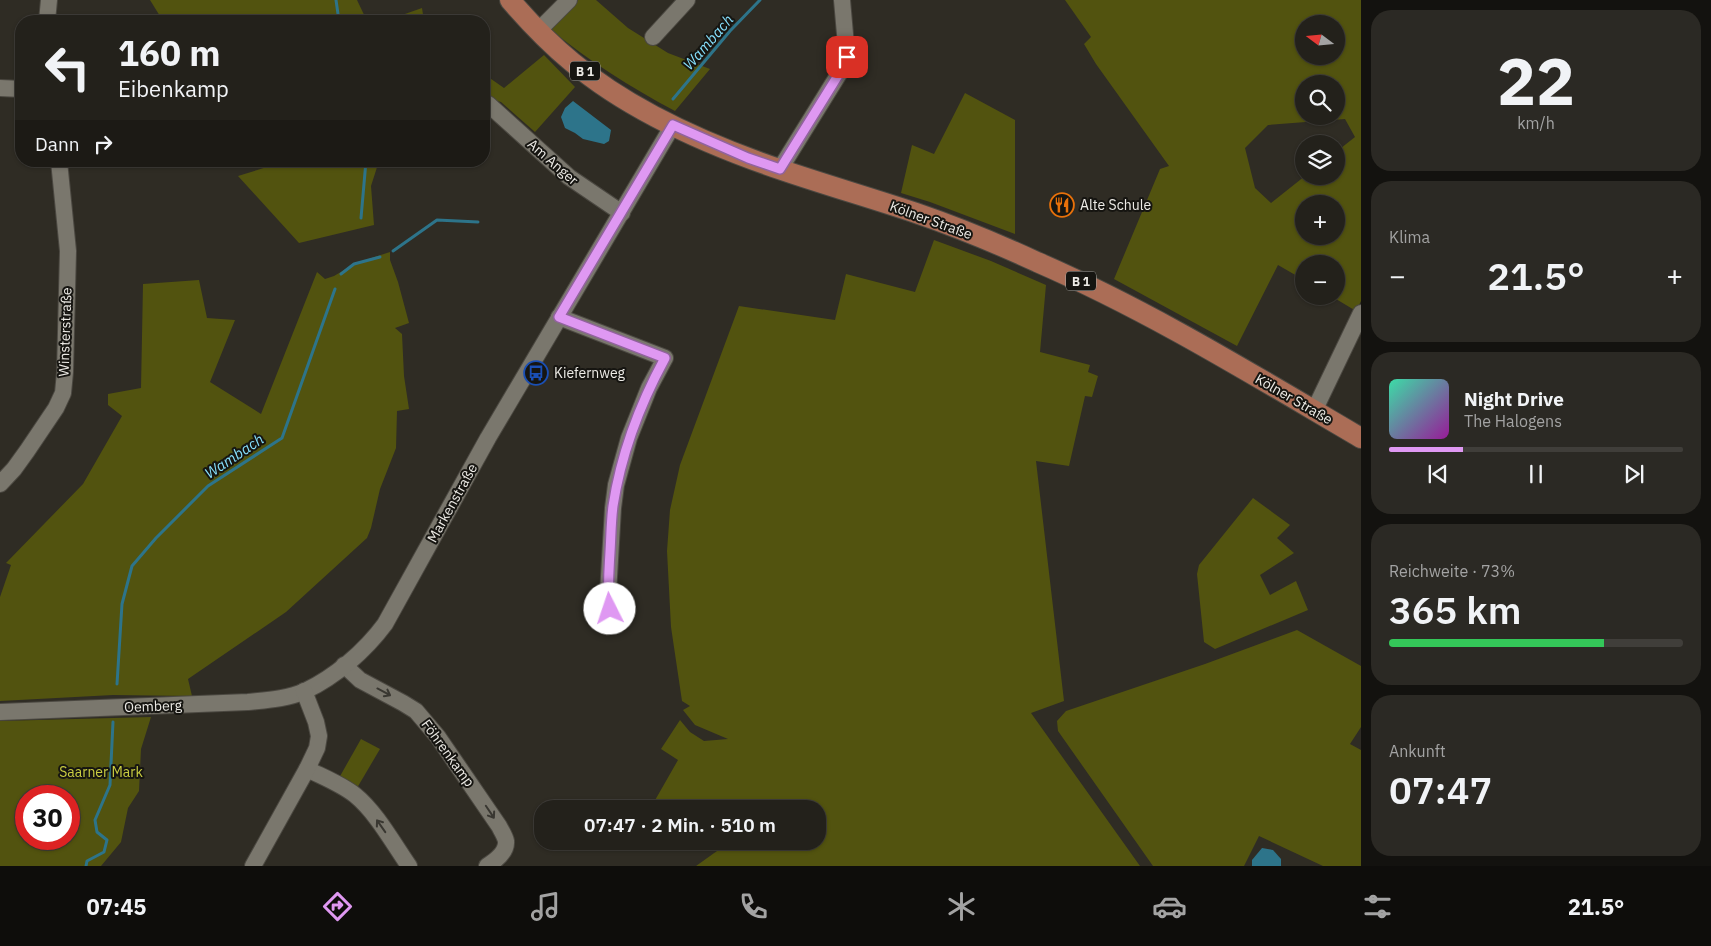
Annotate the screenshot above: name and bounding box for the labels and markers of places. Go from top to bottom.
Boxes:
pin [826,36,868,78]
restaurant icon: Alte Schule [1049,192,1075,218]
place label: Alte Schule [1080,196,1151,214]
bus stop icon: Kiefernweg [523,360,549,386]
place label: Kiefernweg [554,364,626,382]

